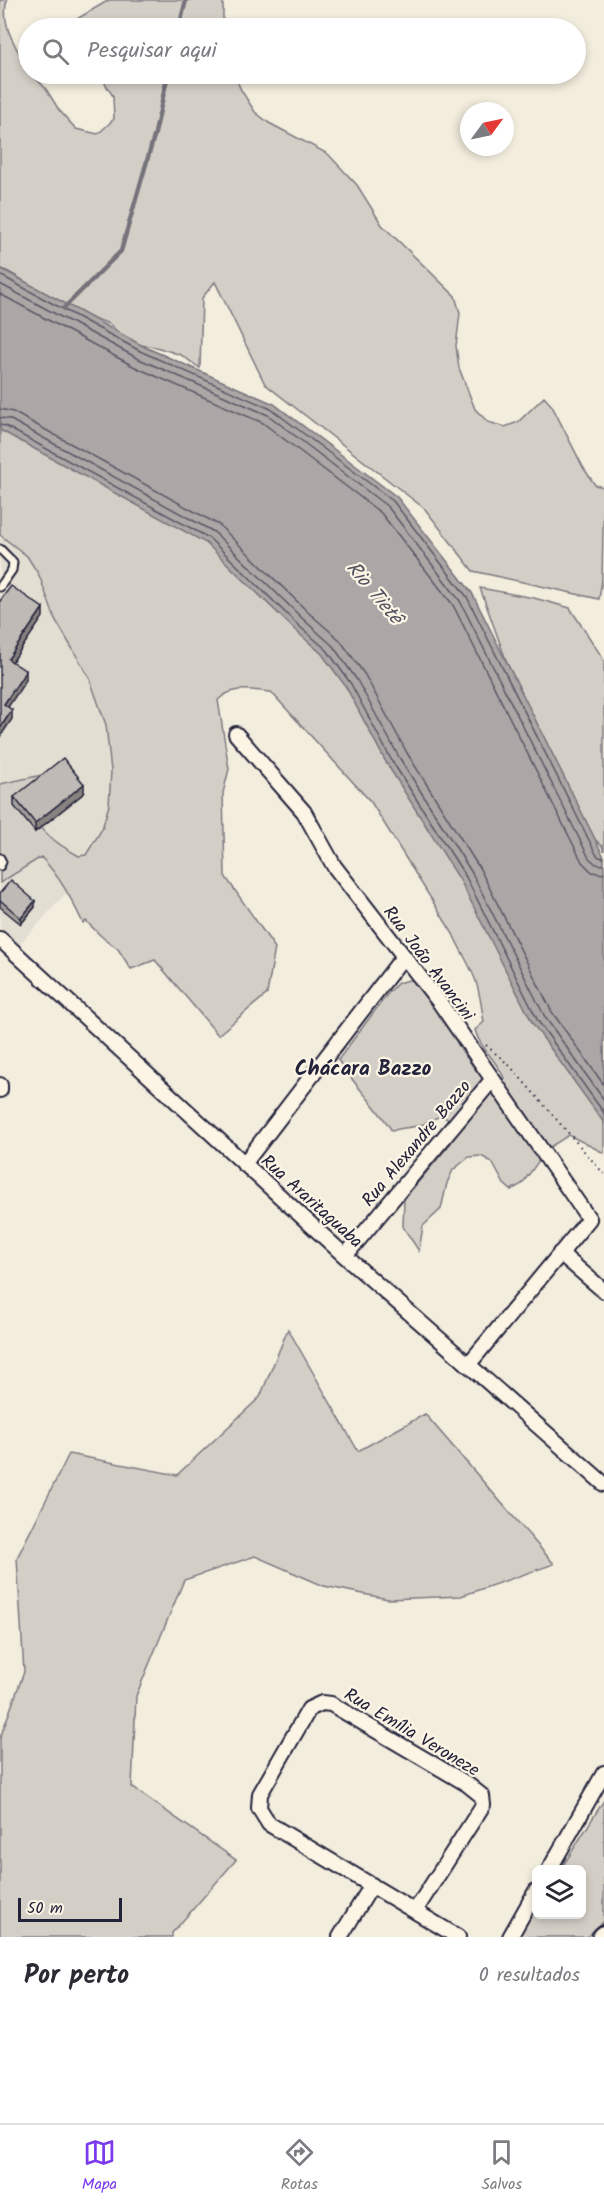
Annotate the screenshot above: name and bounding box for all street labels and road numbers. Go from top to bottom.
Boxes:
street label: Rua João Avancini [375,900,481,1028]
street label: Rua Alexandre Bazzo [355,1074,479,1214]
street label: Rua Araritaguaba [253,1148,369,1256]
street label: Rua Emília Veroneze [338,1681,485,1785]

